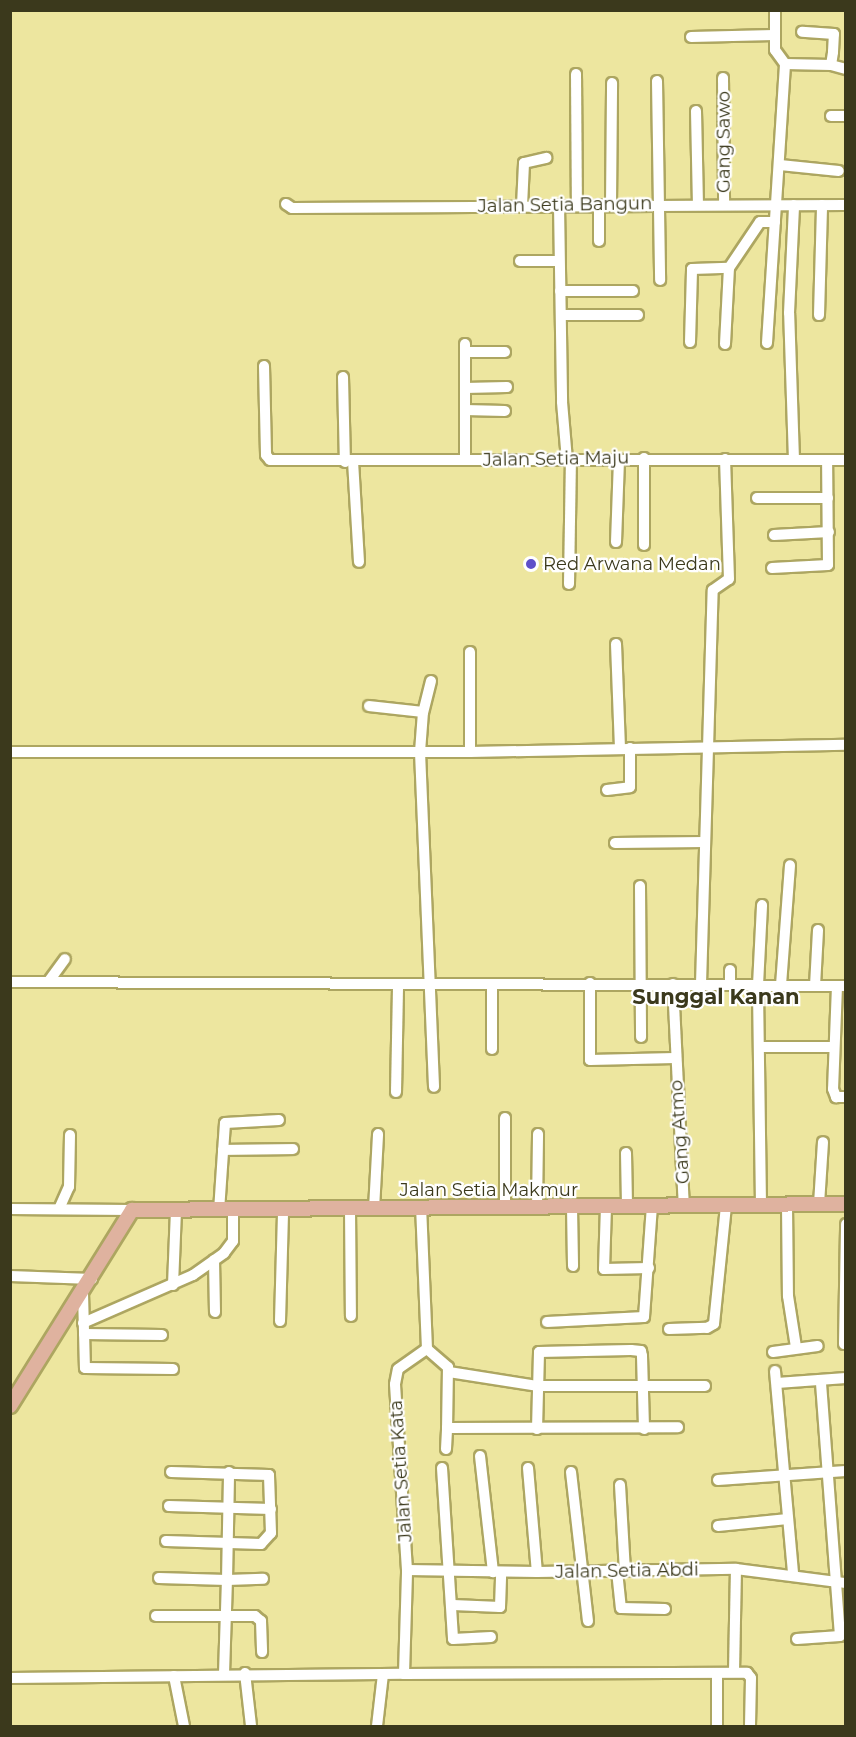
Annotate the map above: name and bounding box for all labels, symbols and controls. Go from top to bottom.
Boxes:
street label: Gang Sawo [713,91,735,193]
street label: Jalan Setia Bangun [478,193,652,217]
street label: Jalan Setia Maju [483,447,629,471]
place label: Red Arwana Medan [543,553,721,575]
marker: Red Arwana Medan [524,557,538,571]
district label: Sunggal Kanan [632,984,800,1010]
street label: Gang Atmo [666,1079,694,1185]
street label: Jalan Setia Makmur [400,1179,578,1201]
street label: Jalan Setia Kata [385,1399,417,1543]
street label: Jalan Setia Abdi [555,1559,699,1583]

